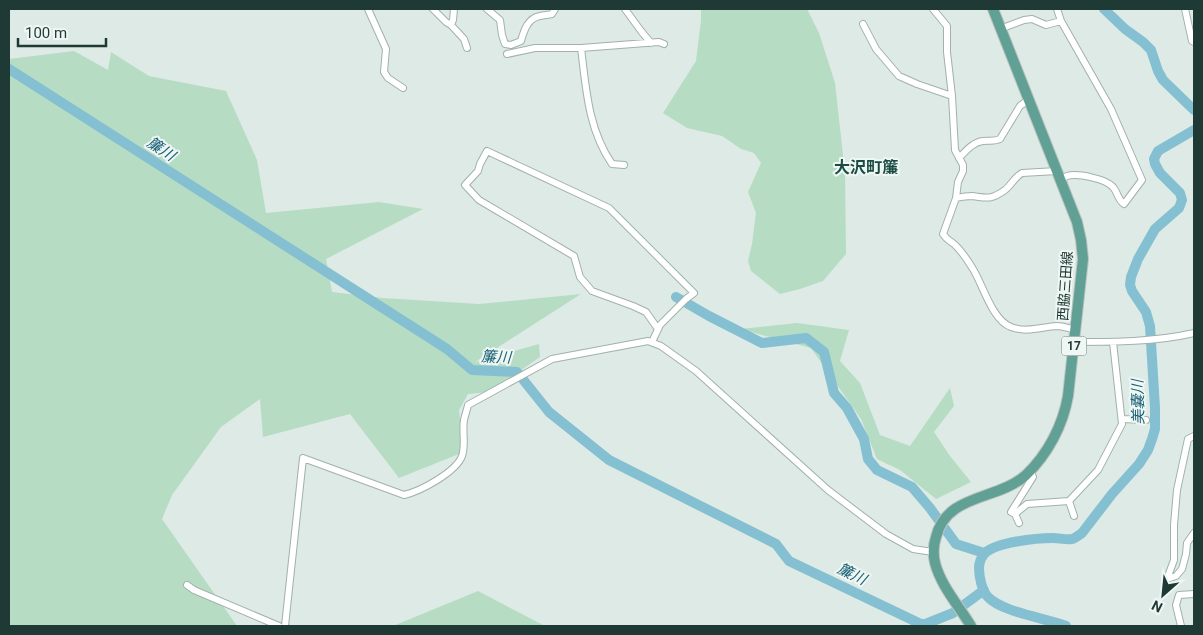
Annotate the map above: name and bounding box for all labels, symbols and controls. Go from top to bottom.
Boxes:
scale bar [18,15,105,47]
text: 100 m [25,24,67,42]
water label: 簾川 [144,133,180,166]
district label: 大沢町簾 [834,158,898,177]
street label: 西脇三田線 [1055,251,1075,321]
road number: 17 [1062,336,1086,356]
water label: 簾川 [481,347,513,367]
water label: 美嚢川 [1129,377,1147,425]
water label: 簾川 [835,559,871,590]
north arrow [1138,570,1188,620]
text: N [1149,597,1165,616]

